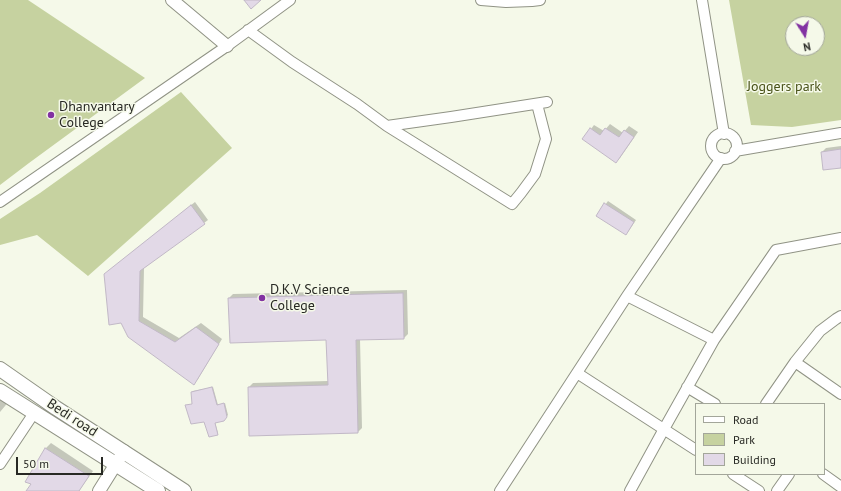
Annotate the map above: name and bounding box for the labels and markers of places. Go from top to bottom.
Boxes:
place label: Dhanvantary College [59,99,135,132]
marker: Dhanvantary College [46,110,56,120]
place label: D.K.V Science College [270,282,350,314]
marker: D.K.V Science College [257,293,267,303]

